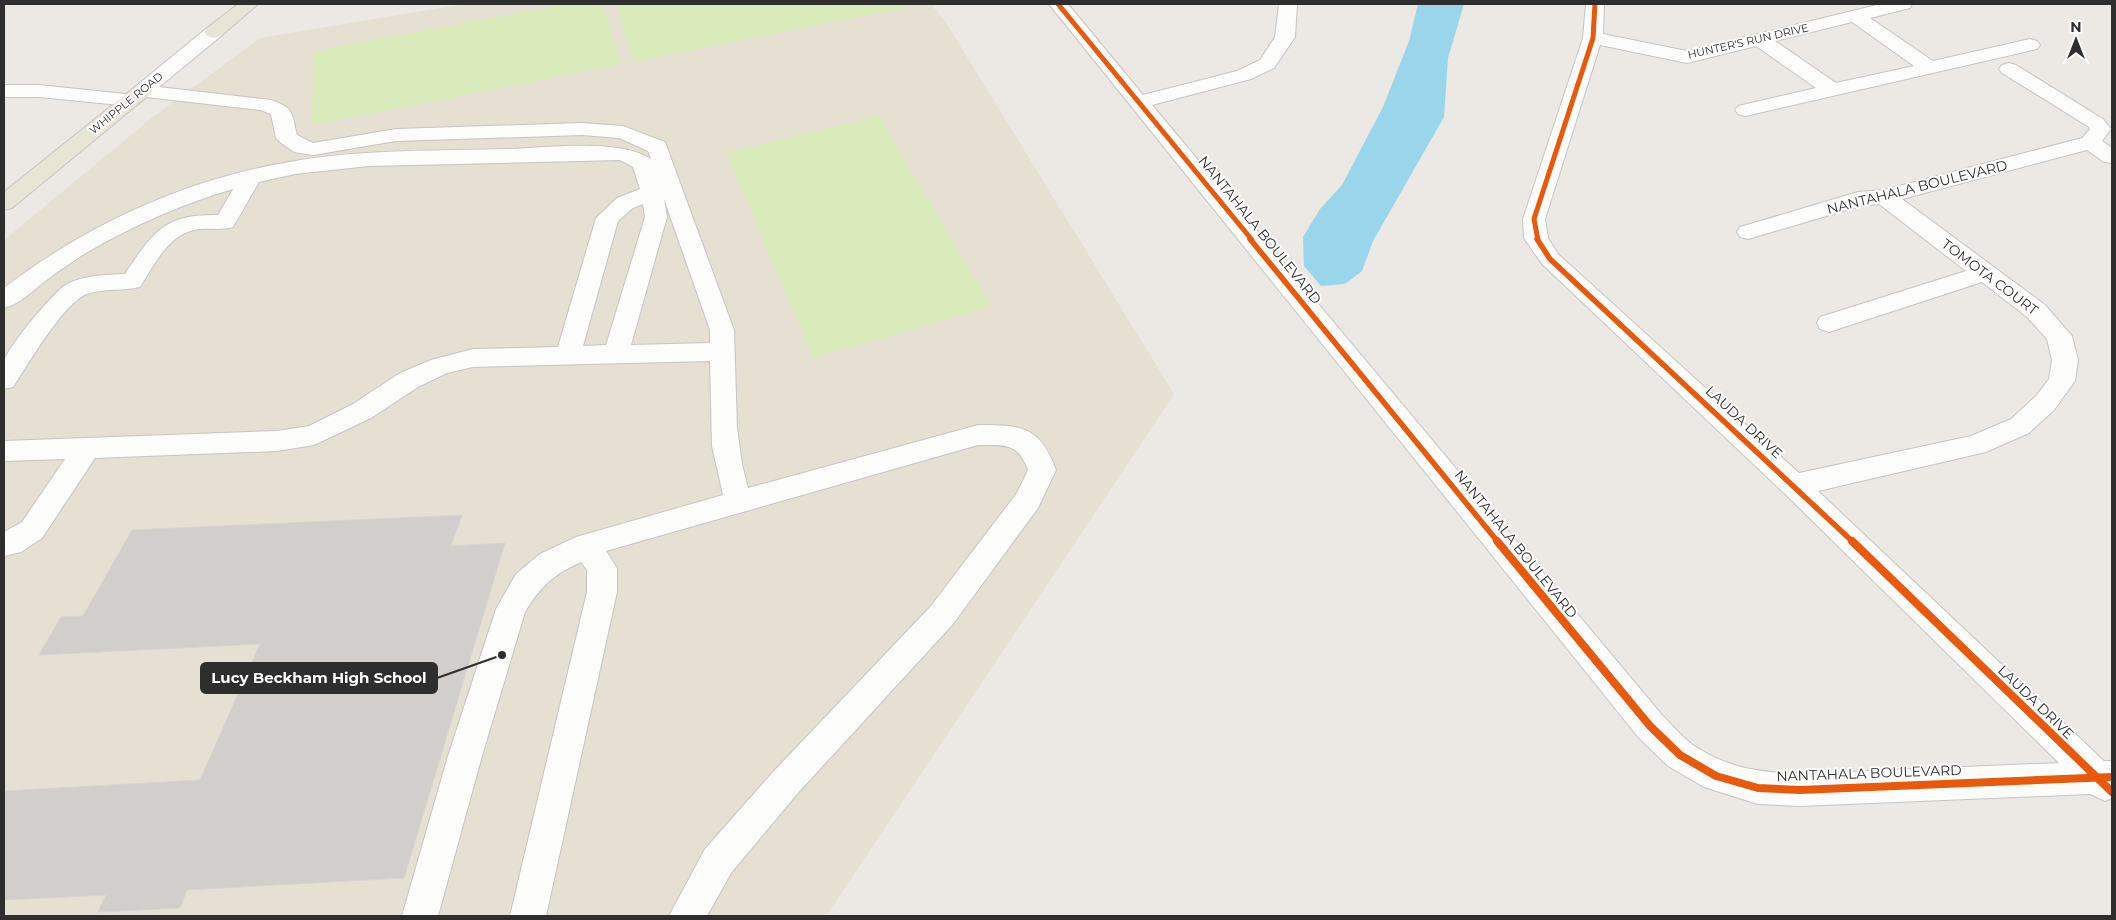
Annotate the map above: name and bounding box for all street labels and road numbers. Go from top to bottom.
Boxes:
street label: HUNTER'S RUN DRIVE [1686,20,1810,62]
street label: WHIPPLE ROAD [86,69,166,137]
street label: NANTAHALA BOULEVARD [1195,152,1325,308]
street label: NANTAHALA BOULEVARD [1825,156,2009,218]
street label: TOMOTA COURT [1938,235,2042,319]
street label: LAUDA DRIVE [1702,382,1786,462]
street label: NANTAHALA BOULEVARD [1451,466,1581,622]
street label: LAUDA DRIVE [1994,661,2078,743]
street label: NANTAHALA BOULEVARD [1776,761,1962,785]

